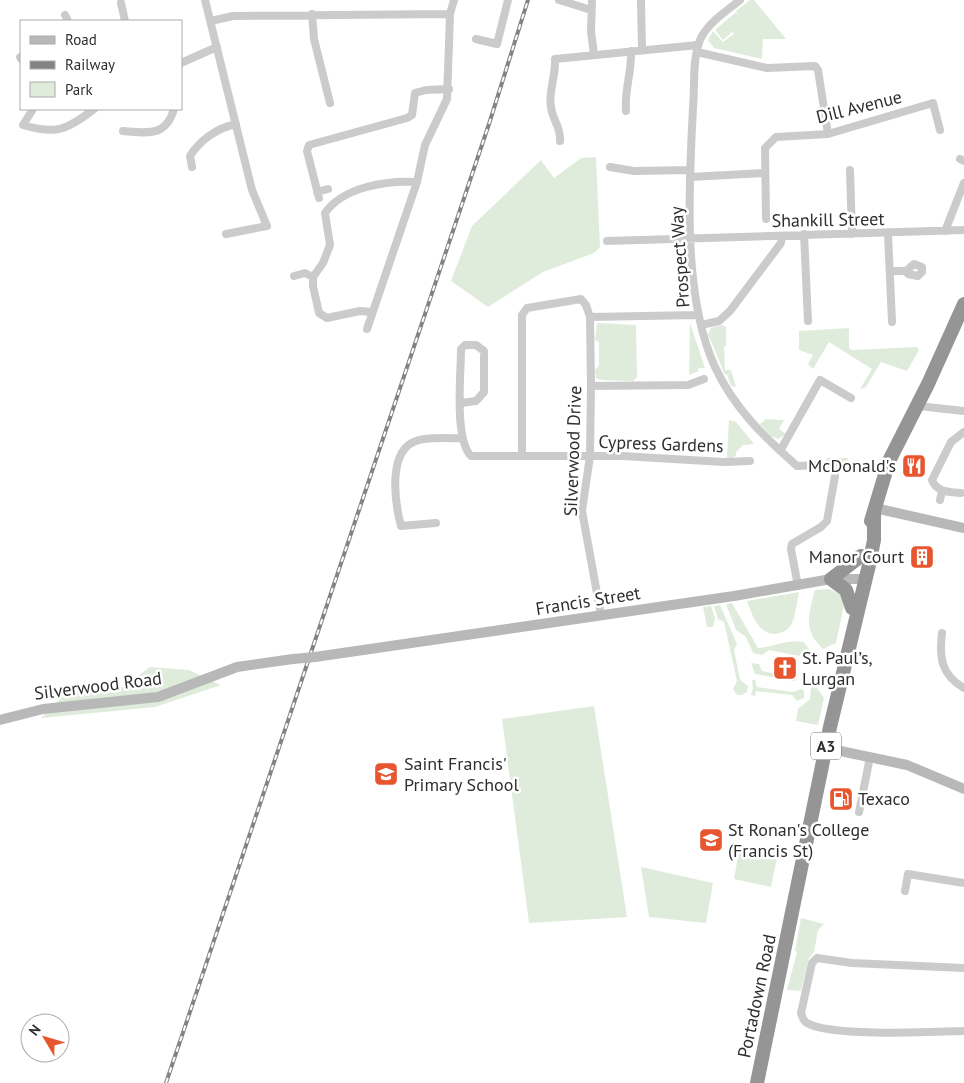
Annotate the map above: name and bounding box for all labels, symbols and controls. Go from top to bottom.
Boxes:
legend [20,20,182,110]
text: Road [65,30,97,49]
text: Railway [65,55,115,74]
text: Park [65,80,93,99]
street label: Dill Avenue [814,85,904,128]
street label: Prospect Way [664,205,695,309]
street label: Shankill Street [771,207,885,232]
street label: Silverwood Drive [559,385,586,517]
street label: Cypress Gardens [598,430,724,457]
restaurant icon: McDonald's [901,453,927,479]
place label: McDonald's [808,454,896,477]
building icon: Manor Court [909,544,935,570]
place label: Manor Court [809,545,904,568]
street label: Francis Street [534,581,642,620]
place label: St. Paul’s, Lurgan [802,646,873,690]
church icon: St. Paul’s, Lurgan [772,655,798,681]
street label: Silverwood Road [33,666,163,705]
road number: A3 [811,732,841,759]
place label: Saint Francis' Primary School [404,752,519,796]
school or university icon: Saint Francis' Primary School [373,761,399,787]
fuel station icon: Texaco [828,786,854,812]
place label: Texaco [858,787,910,810]
place label: St Ronan's College (Francis St) [728,818,869,862]
school or university icon: St Ronan's College (Francis St) [698,827,724,853]
street label: Portadown Road [732,932,781,1060]
north arrow [20,1013,70,1063]
text: N [25,1021,45,1039]

